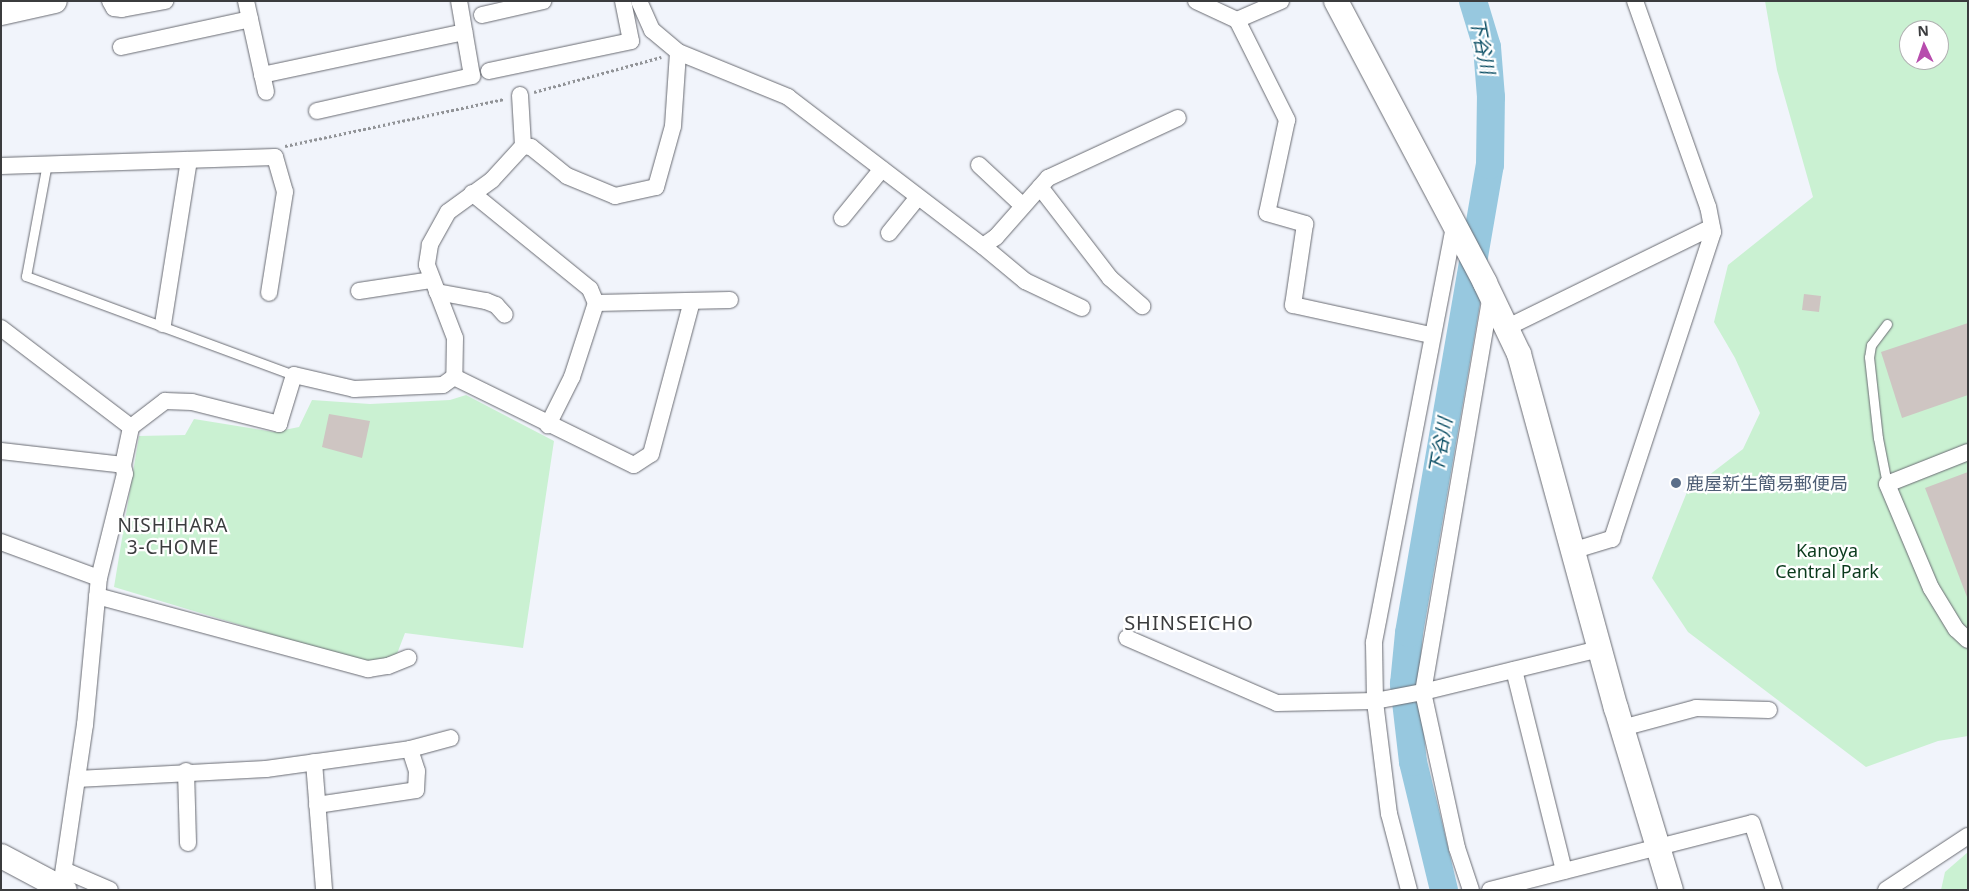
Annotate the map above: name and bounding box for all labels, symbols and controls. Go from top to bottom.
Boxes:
water label: 下谷川 [1465,16,1499,76]
north arrow [1899,20,1949,70]
text: N [1917,21,1929,40]
water label: 下谷川 [1425,416,1457,476]
place label: 鹿屋新生簡易郵便局 [1686,472,1848,494]
marker: 鹿屋新生簡易郵便局 [1670,477,1682,489]
district label: NISHIHARA 3-CHOME [116,515,230,559]
park label: Kanoya Central Park [1775,540,1879,582]
district label: SHINSEICHO [1123,610,1255,634]

